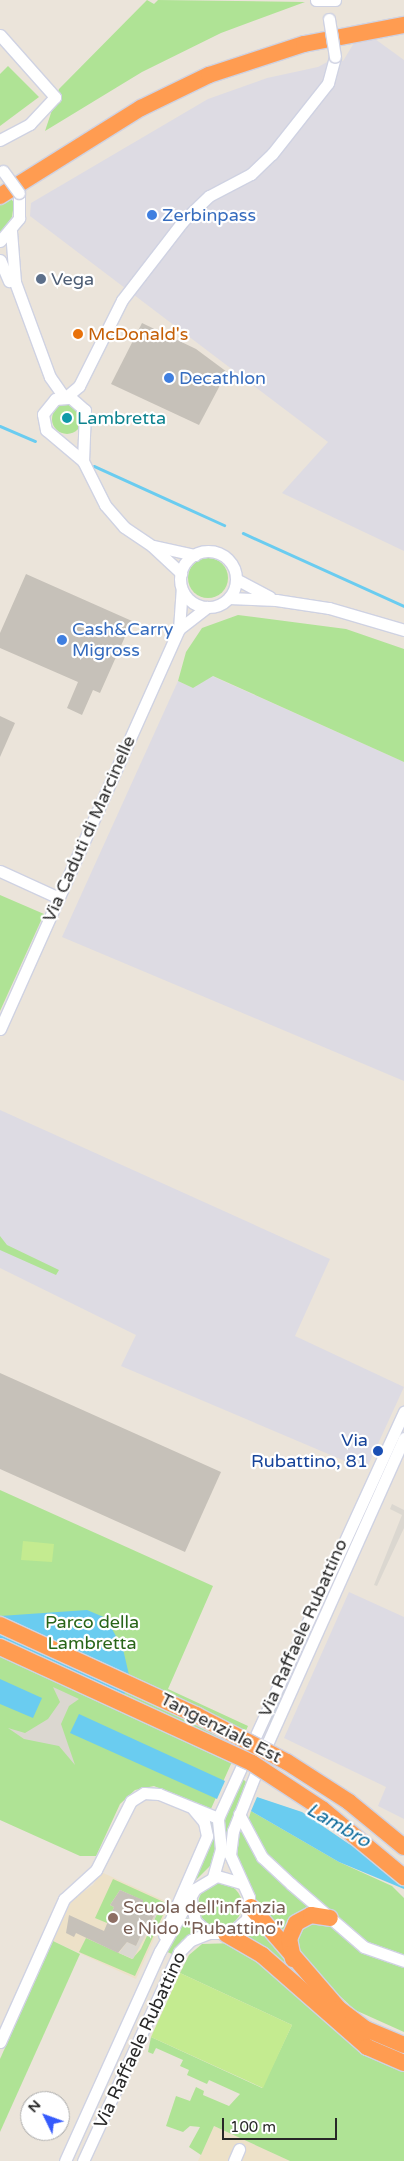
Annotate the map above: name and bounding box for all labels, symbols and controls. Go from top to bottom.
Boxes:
place label: Zerbinpass [162,204,256,226]
marker: Zerbinpass [146,209,158,221]
place label: Vega [51,268,94,290]
marker: Vega [35,273,47,285]
place label: McDonald's [88,323,188,345]
marker: McDonald's [72,328,84,340]
place label: Decathlon [179,367,266,389]
marker: Decathlon [163,372,175,384]
place label: Lambretta [77,407,166,429]
marker: Lambretta [61,412,73,424]
place label: Cash&Carry Migross [72,619,173,662]
marker: Cash&Carry Migross [56,634,68,646]
street label: Via Caduti di Marcinelle [38,733,140,925]
place label: Via Rubattino, 81 [251,1430,368,1472]
marker: Via Rubattino, 81 [372,1445,384,1457]
street label: Via Raffaele Rubattino [254,1536,352,1720]
park label: Parco della Lambretta [45,1612,139,1655]
street label: Tangenziale Est [157,1688,285,1768]
water label: Lambro [302,1799,374,1853]
place label: Scuola dell'infanzia e Nido "Rubattino" [123,1897,286,1940]
marker: Scuola dell'infanzia e Nido "Rubattino" [107,1912,119,1924]
street label: Via Raffaele Rubattino [89,1948,191,2132]
north arrow [20,2091,70,2141]
text: N [24,2096,44,2116]
scale bar [224,2108,339,2140]
text: 100 m [230,2118,276,2136]

